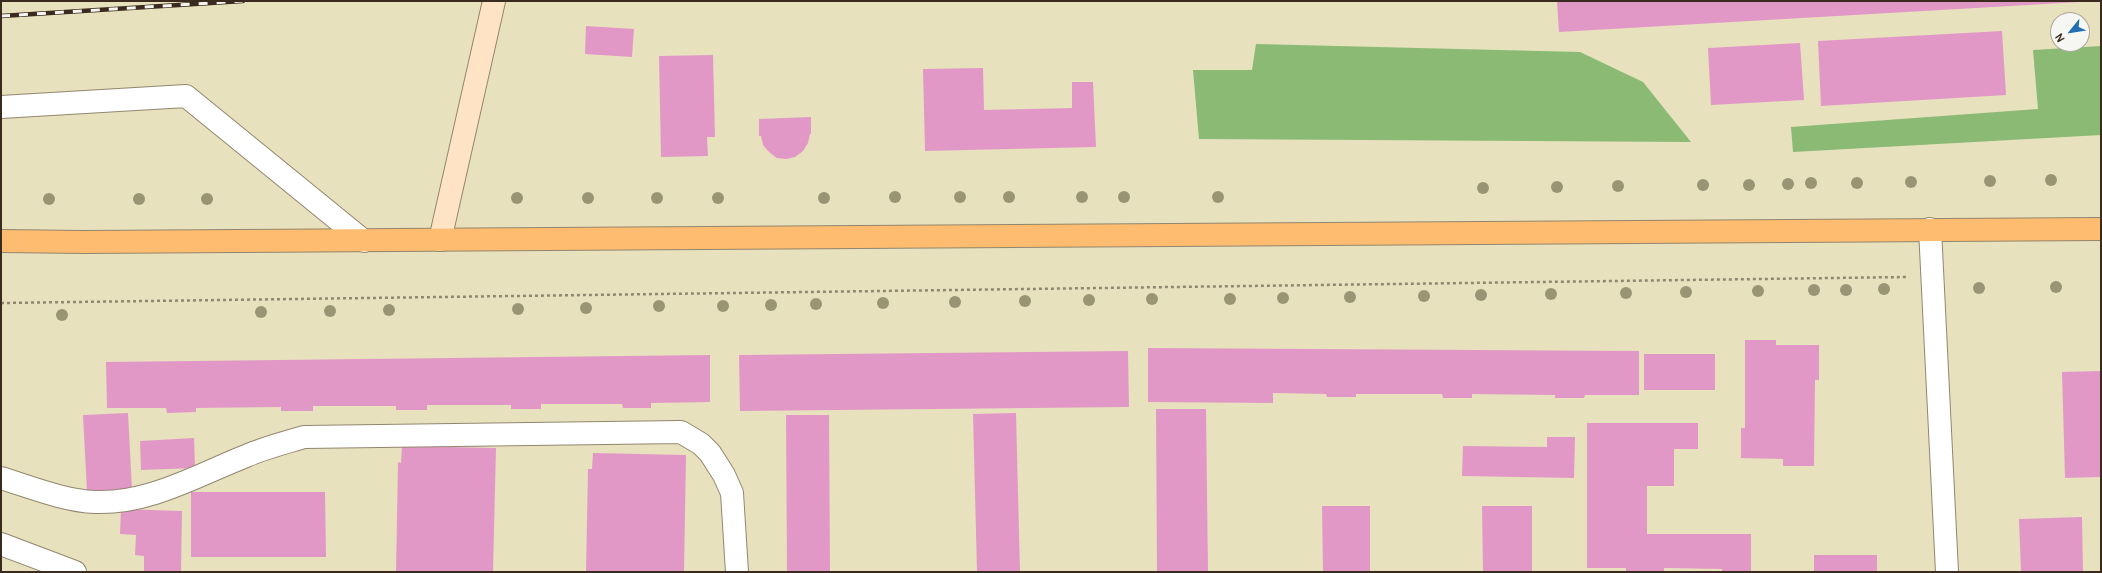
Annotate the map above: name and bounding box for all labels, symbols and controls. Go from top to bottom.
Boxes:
north arrow [2050,12,2090,52]
text: N [2053,31,2068,44]

